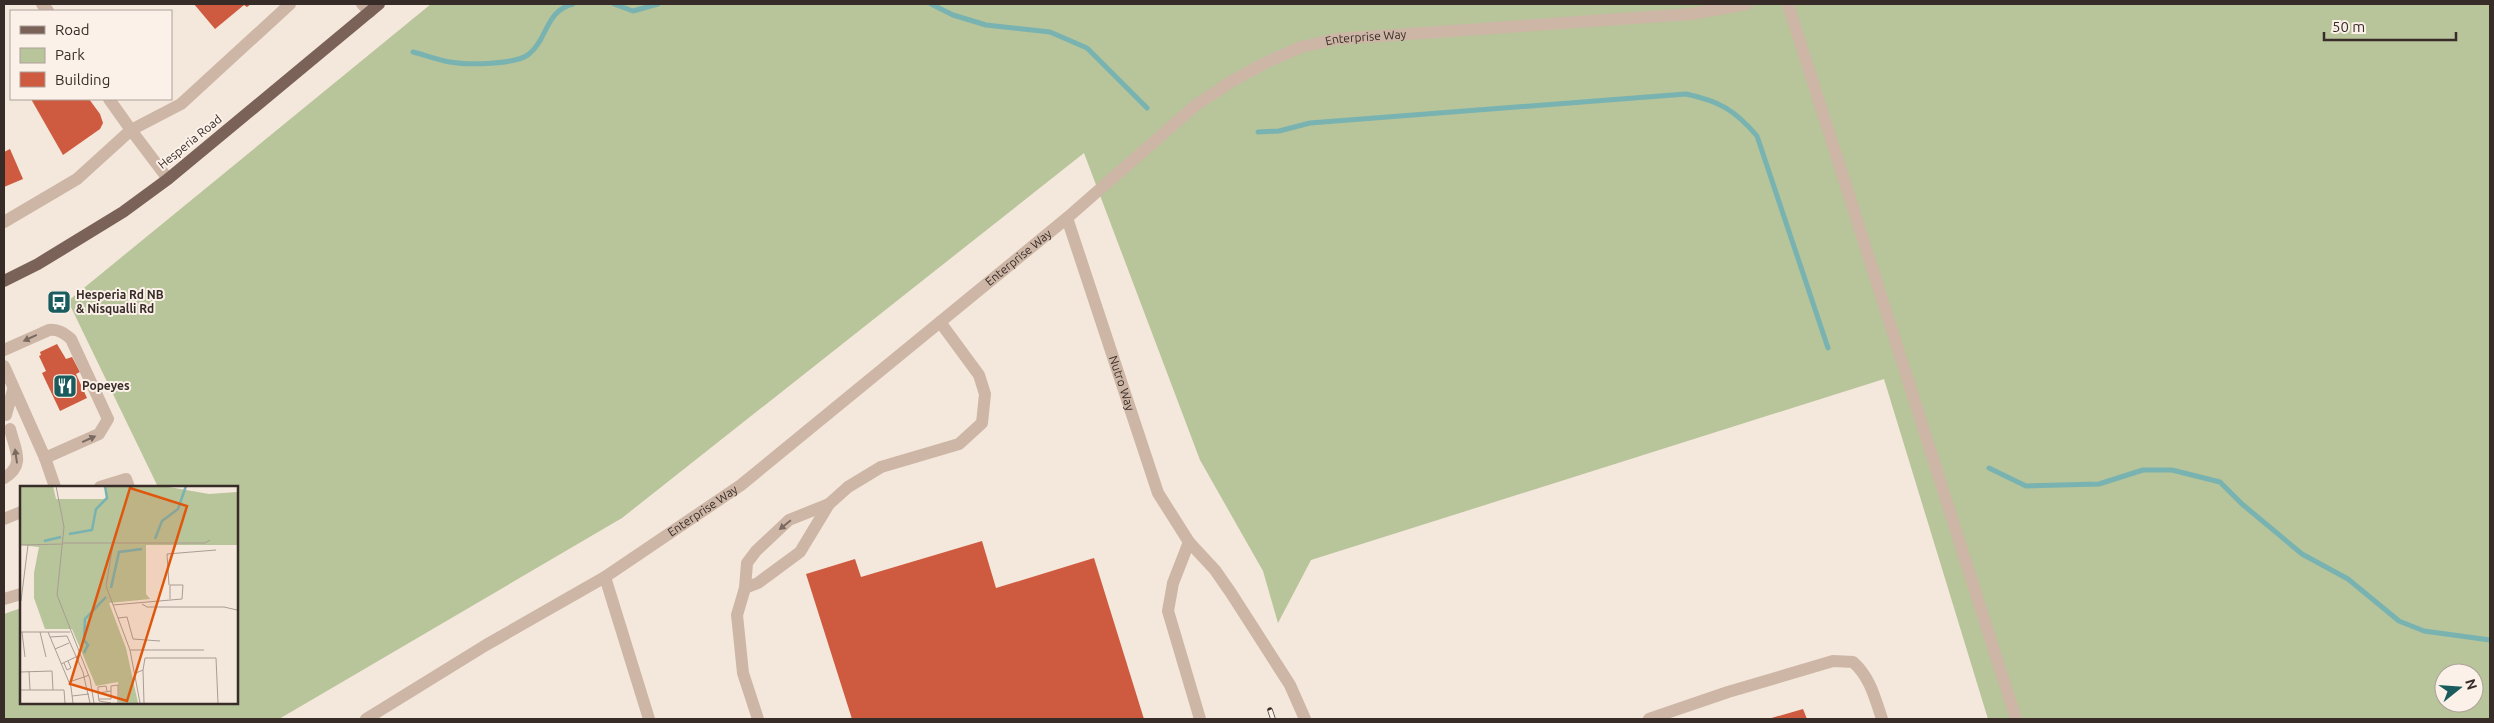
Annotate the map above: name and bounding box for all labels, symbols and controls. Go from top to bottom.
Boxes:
legend [10,10,172,100]
scale bar [2324,10,2456,42]
text: 50 m [2332,18,2365,35]
text: Road [55,21,90,38]
street label: Enterprise Way [1324,27,1407,47]
text: Park [55,46,85,63]
text: Building [55,71,110,88]
street label: Hesperia Road [155,112,224,171]
street label: Enterprise Way [983,226,1054,288]
place label: Hesperia Rd NB & Nisqualli Rd [76,288,164,315]
bus stop icon: Hesperia Rd NB & Nisqualli Rd [46,289,72,315]
one-way arrow [23,335,37,343]
street label: Nutro Way [1107,354,1137,412]
restaurant icon: Popeyes [52,373,78,399]
place label: Popeyes [82,379,130,392]
one-way arrow [82,434,96,442]
one-way arrow [12,448,20,464]
street label: Enterprise Way [665,482,740,539]
inset map [20,486,238,703]
one-way arrow [779,519,792,530]
north arrow [2434,663,2484,713]
text: N [2462,677,2481,692]

